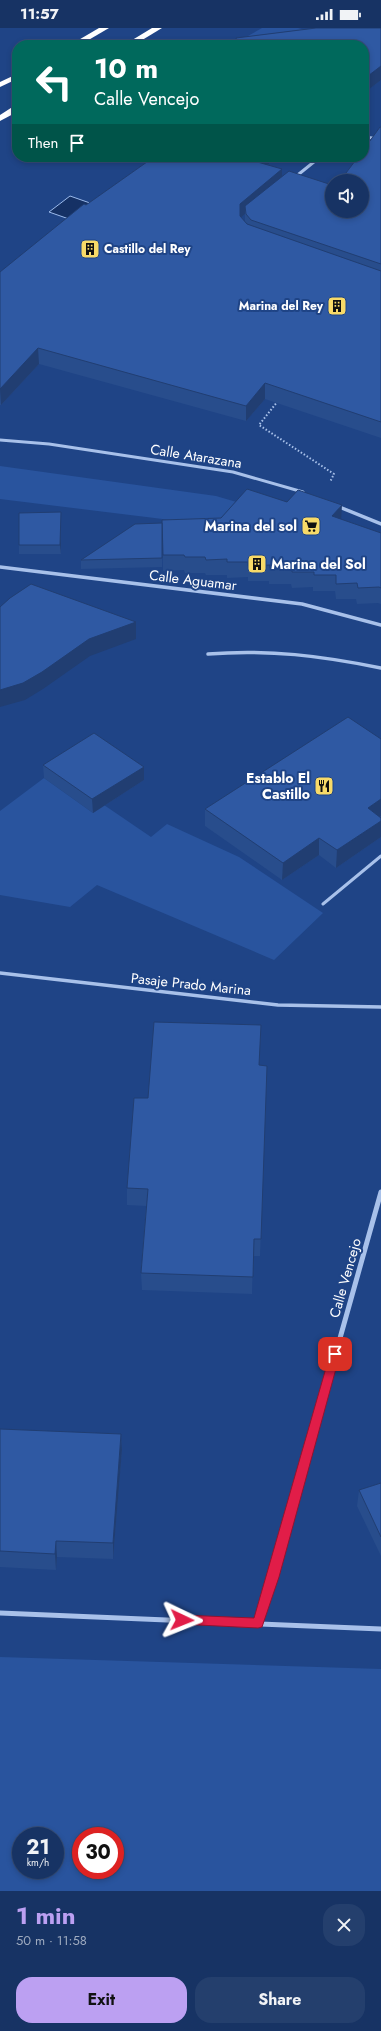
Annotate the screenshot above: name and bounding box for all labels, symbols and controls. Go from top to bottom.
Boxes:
text: 11:57 [20,3,59,25]
text: 10 m [94,48,158,89]
icon: left [28,56,80,108]
text: Calle Vencejo [94,86,199,112]
text: Then [28,132,58,154]
icon: arrive [66,132,88,154]
map controls [325,174,369,218]
button: sound [325,174,369,218]
building icon: Castillo del Rey [79,238,101,260]
place label: Castillo del Rey [104,240,191,258]
building icon: Marina del Rey [326,295,348,317]
place label: Marina del Rey [239,297,324,315]
street label: Calle Atarazana [149,439,243,473]
supermarket icon: Marina del sol [300,515,322,537]
place label: Marina del sol [205,516,297,536]
building icon: Marina del Sol [246,553,268,575]
place label: Marina del Sol [271,554,366,574]
street label: Calle Aguamar [148,565,238,595]
place label: Establo El Castillo [246,768,310,804]
restaurant icon: Establo El Castillo [313,775,335,797]
street label: Pasaje Prado Marina [130,968,252,1000]
street label: Calle Vencejo [324,1236,366,1320]
pin [318,1337,352,1371]
icon: arrive [324,1343,346,1365]
position arrow [161,1599,203,1641]
speed limit sign: 30 [72,1827,124,1879]
text: 21 [26,1833,50,1862]
text: km/h [27,1855,49,1870]
text: 1 min [16,1898,76,1933]
button: close [323,1904,365,1946]
text: 50 m · 11:58 [16,1931,87,1950]
button: Exit [16,1977,187,2023]
button: Share [195,1977,365,2023]

